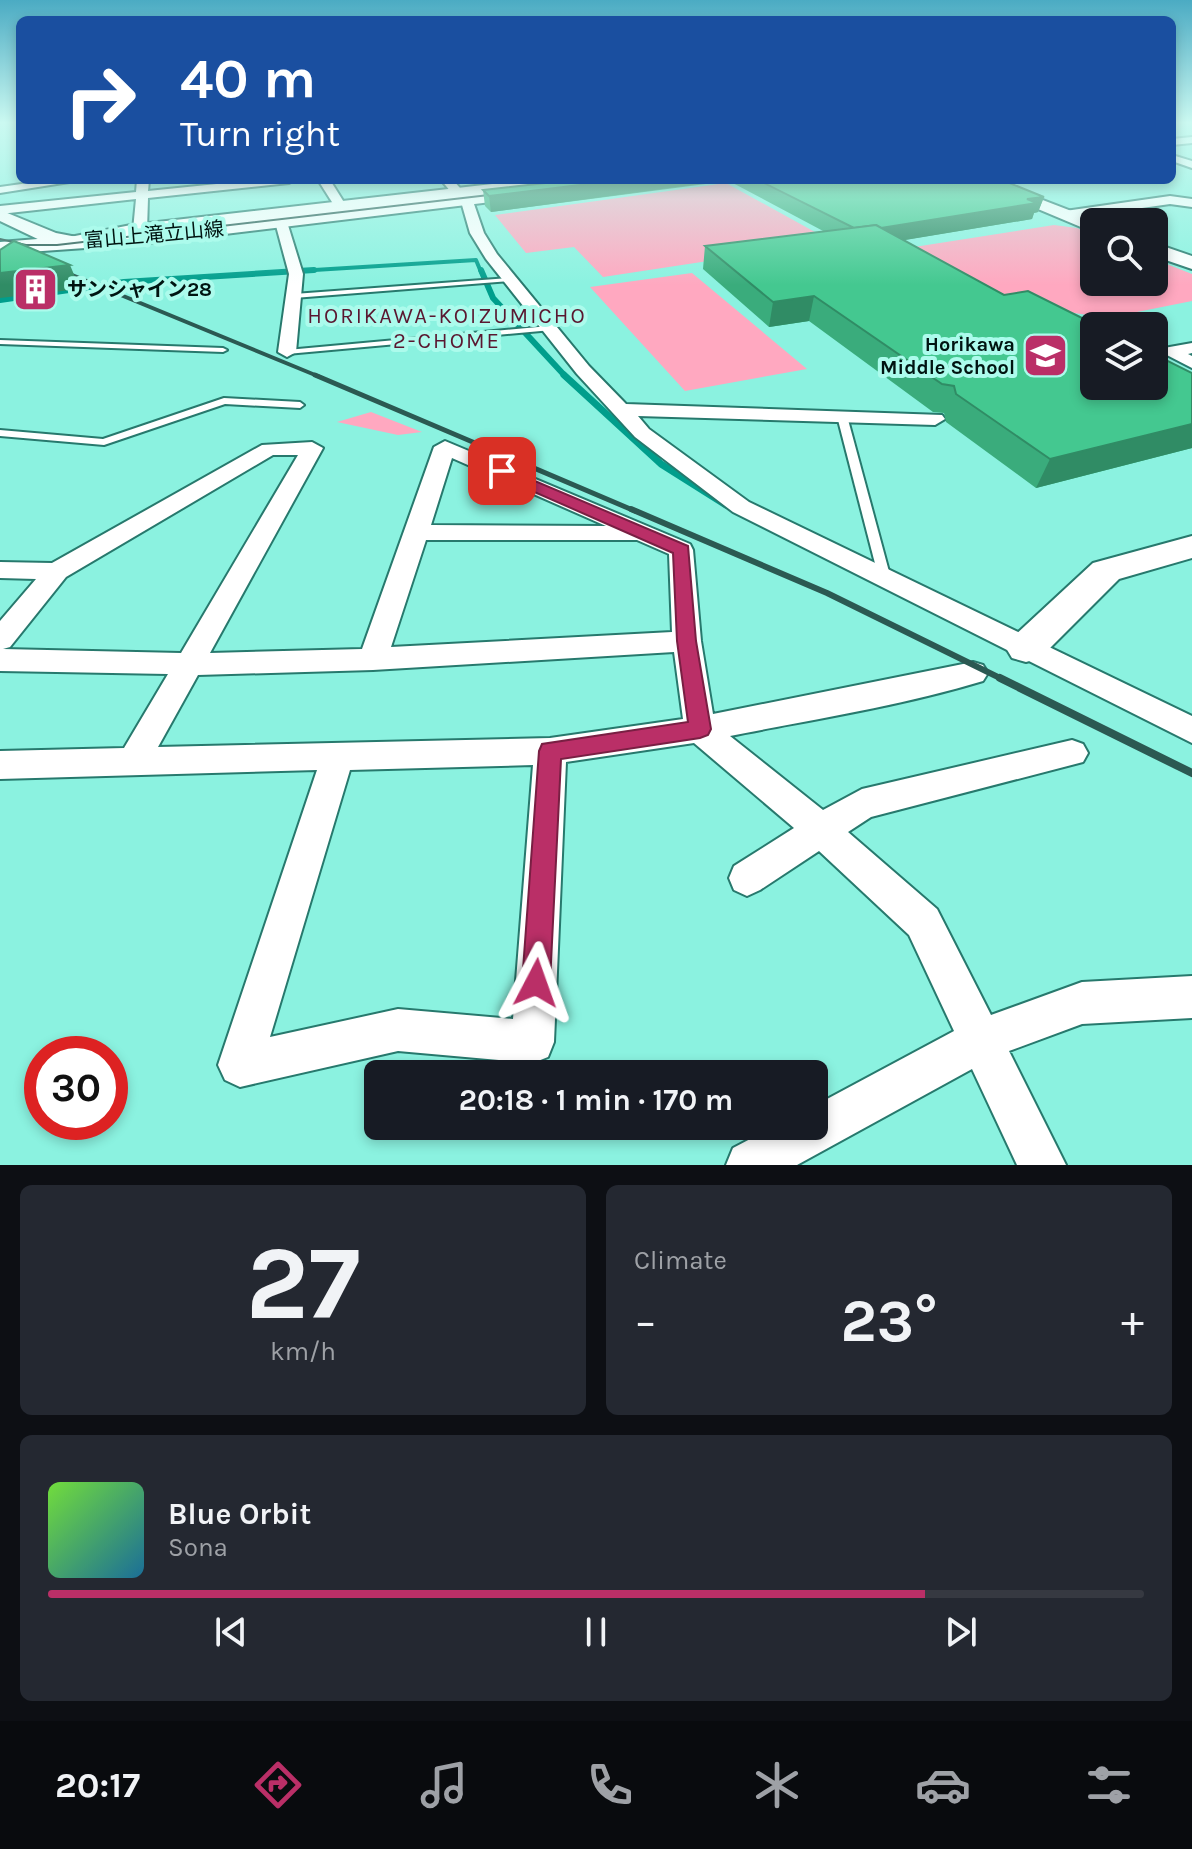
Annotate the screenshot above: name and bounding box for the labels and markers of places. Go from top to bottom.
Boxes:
building icon: サンシャイン28 [12,265,60,313]
place label: サンシャイン28 [67,278,212,301]
school or university icon: Horikawa Middle School [1022,332,1070,380]
place label: Horikawa Middle School [880,333,1015,379]
pin [468,437,536,505]

